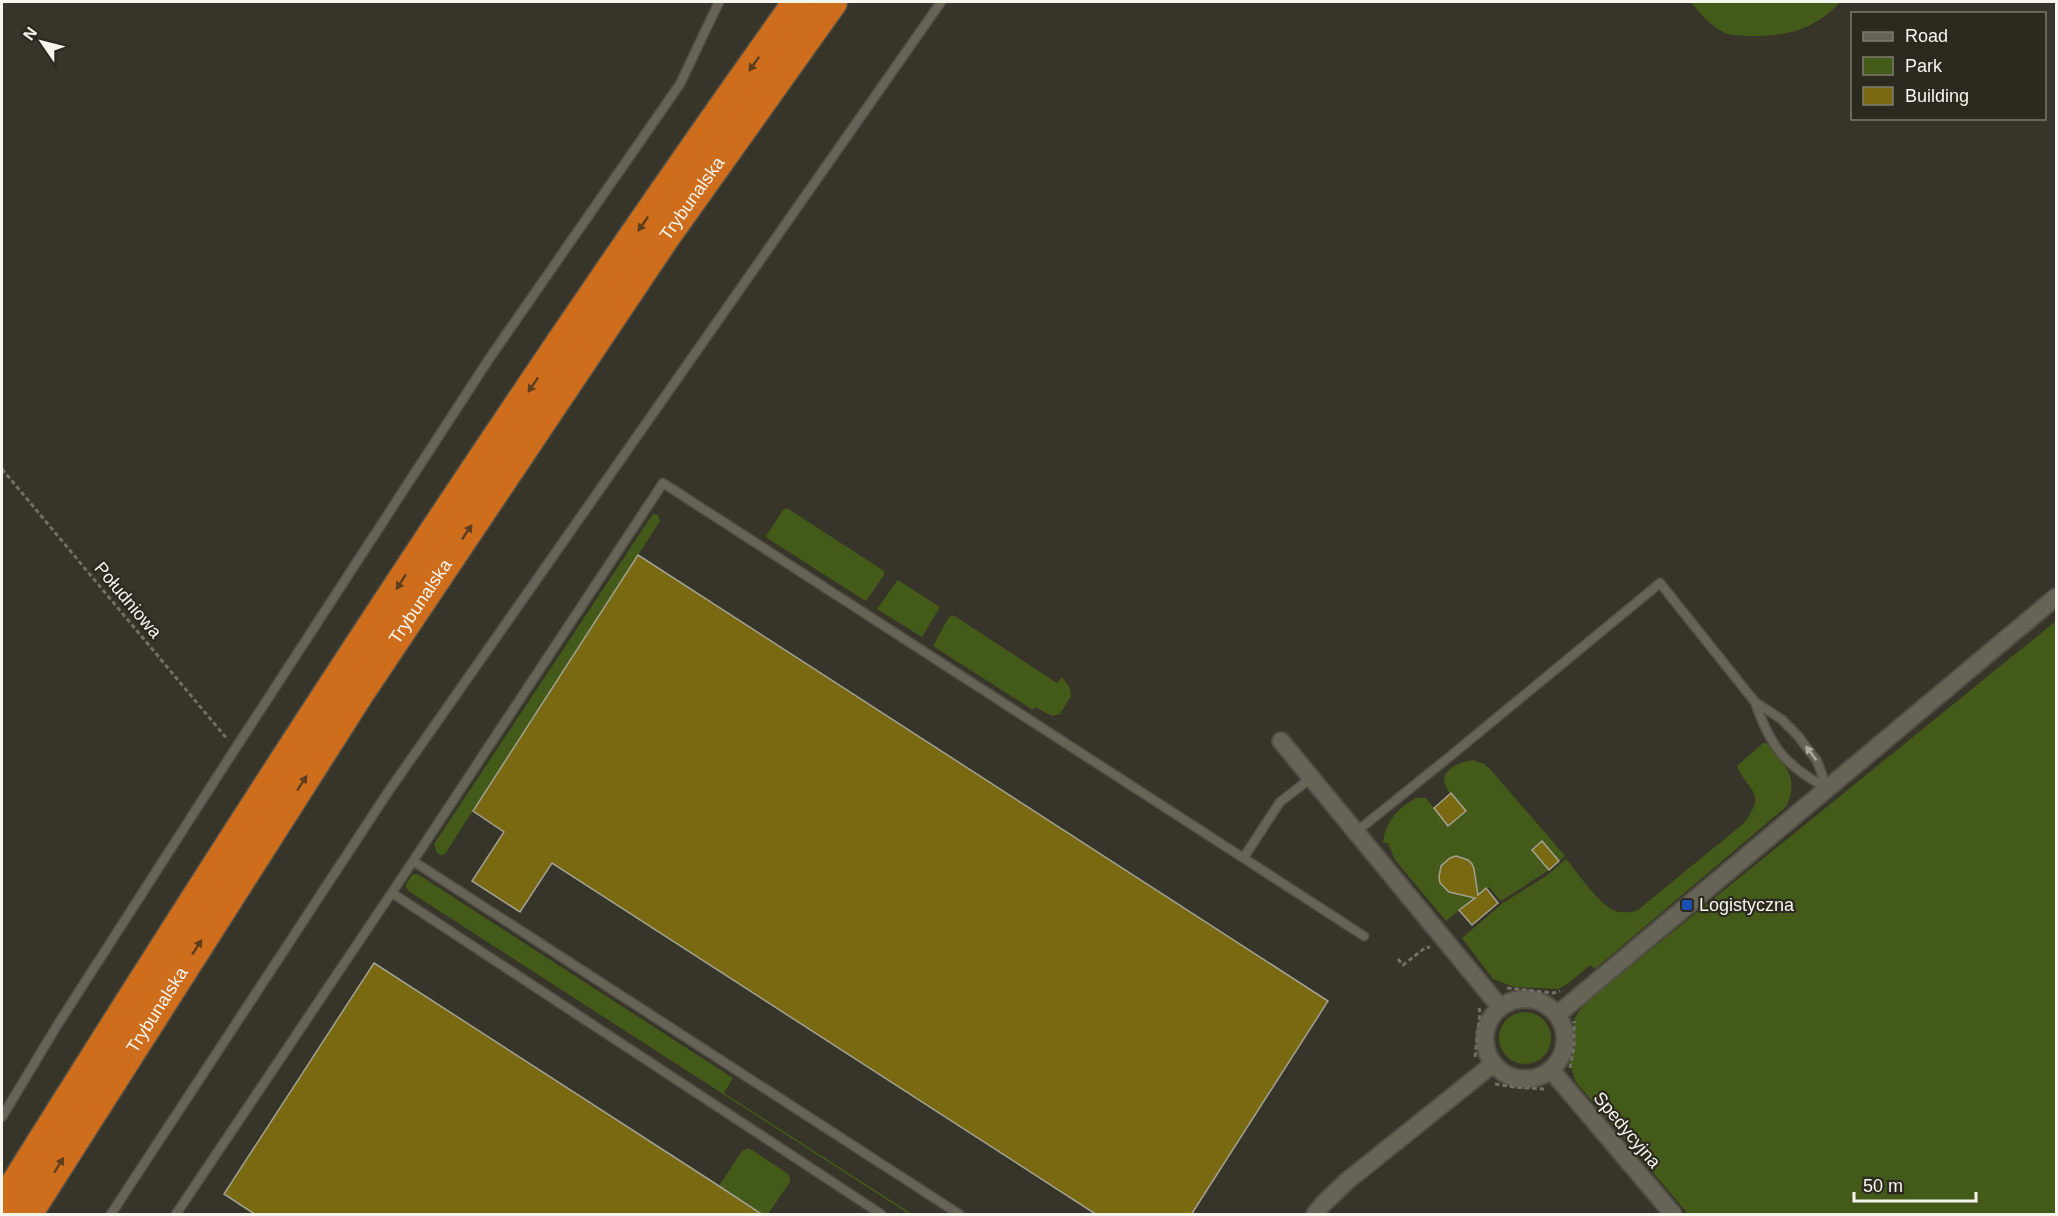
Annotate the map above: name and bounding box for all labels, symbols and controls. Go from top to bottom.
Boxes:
north arrow [12,12,72,72]
legend [1851,12,2046,120]
text: N [20,24,40,43]
text: Road [1905,26,1948,46]
one-way arrow [749,56,760,72]
text: Park [1905,56,1943,76]
text: Building [1905,86,1969,106]
street label: Trybunalska [656,152,729,244]
one-way arrow [637,216,649,232]
one-way arrow [527,377,539,393]
one-way arrow [461,524,472,540]
street label: Trybunalska [385,555,456,647]
street label: Południowa [90,558,166,643]
one-way arrow [396,574,407,591]
one-way arrow [1805,746,1817,761]
one-way arrow [296,775,307,791]
place label: Logistyczna [1699,895,1795,915]
marker: Logistyczna [1680,898,1694,912]
one-way arrow [191,939,202,955]
street label: Trybunalska [122,963,192,1056]
street label: Spedycyjna [1589,1088,1665,1173]
one-way arrow [53,1157,64,1173]
scale bar [1854,1165,1976,1203]
text: 50 m [1863,1176,1903,1196]

